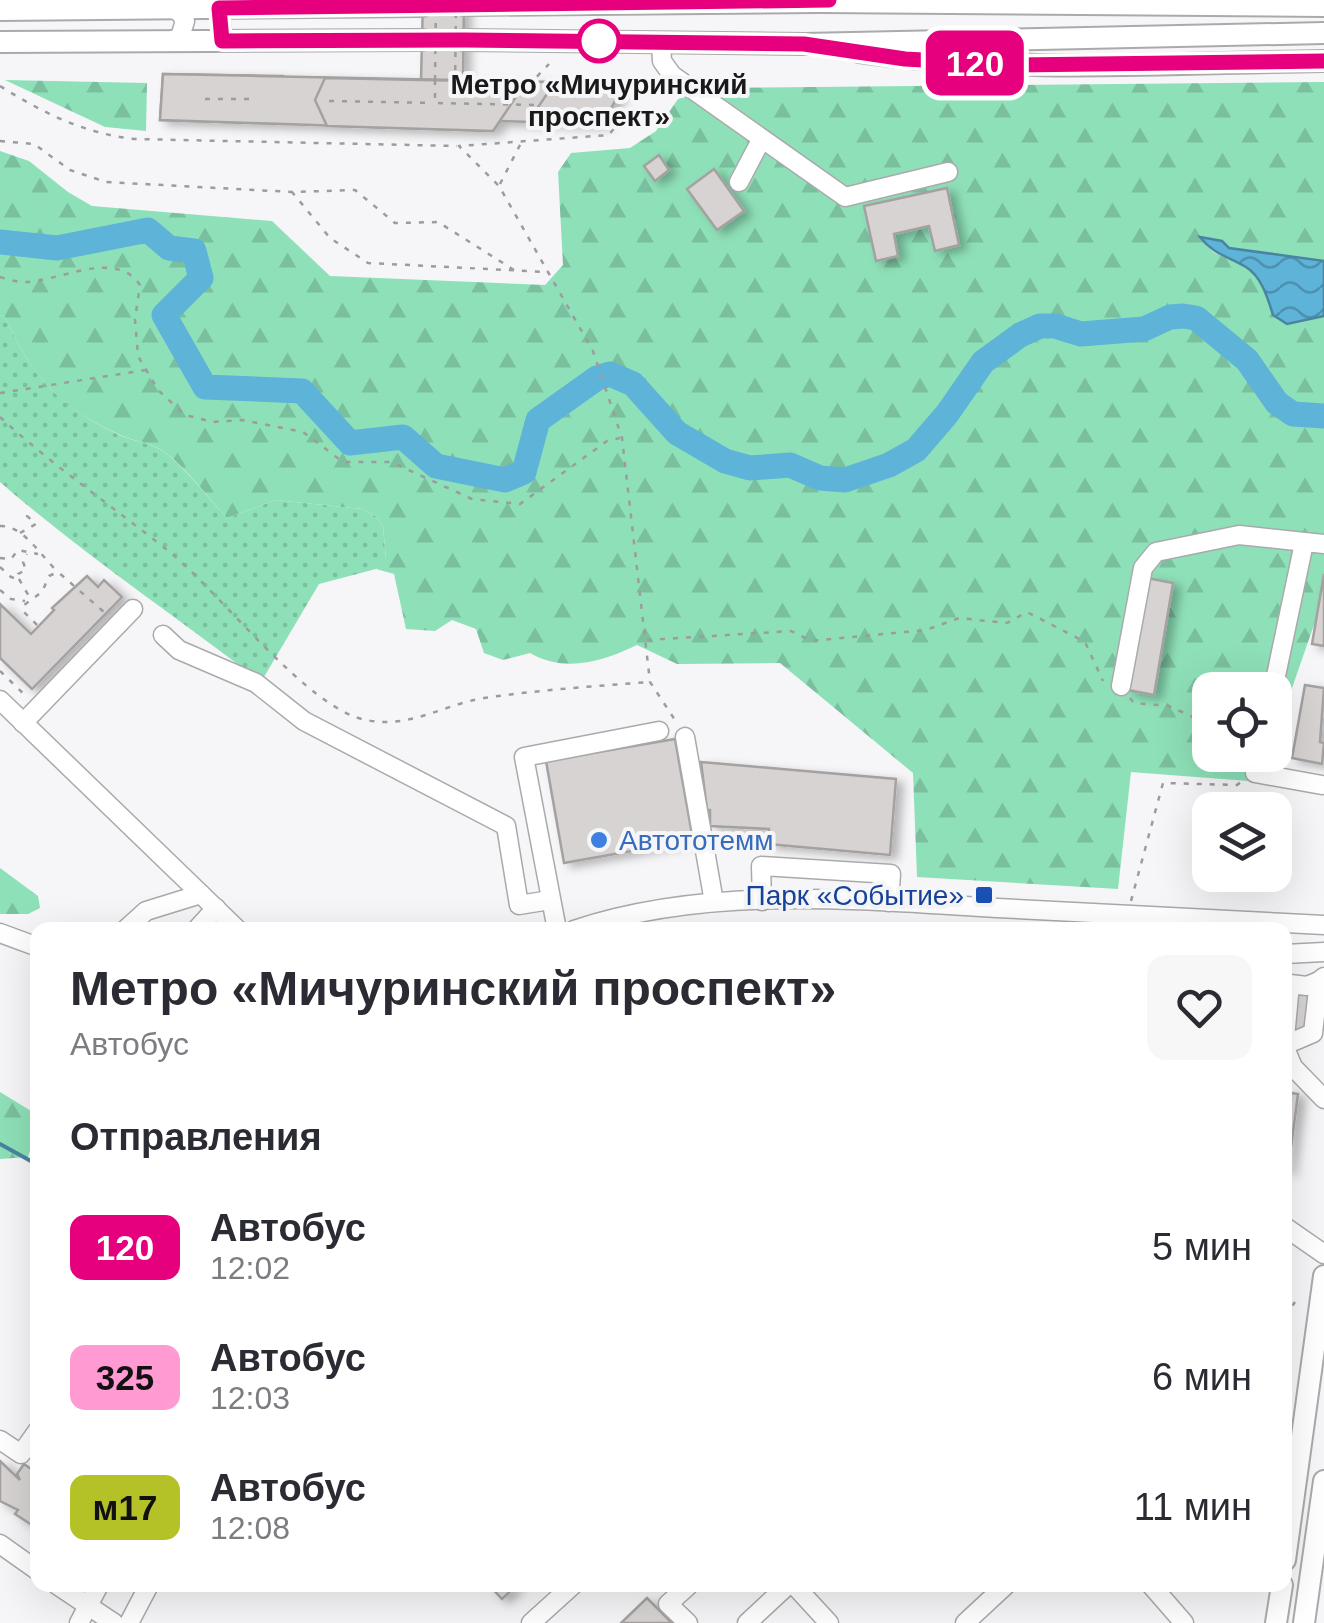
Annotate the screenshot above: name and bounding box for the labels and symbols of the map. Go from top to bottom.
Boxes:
marker: Метро «Мичуринский проспект» [578,20,620,62]
line badge: 120 [918,30,1032,96]
place label: Метро «Мичуринский проспект» [450,69,748,132]
place label: Автототемм [619,825,773,856]
marker: Автототемм [588,829,610,851]
place label: Парк «Событие» [746,880,964,911]
marker: Парк «Событие» [973,884,995,906]

